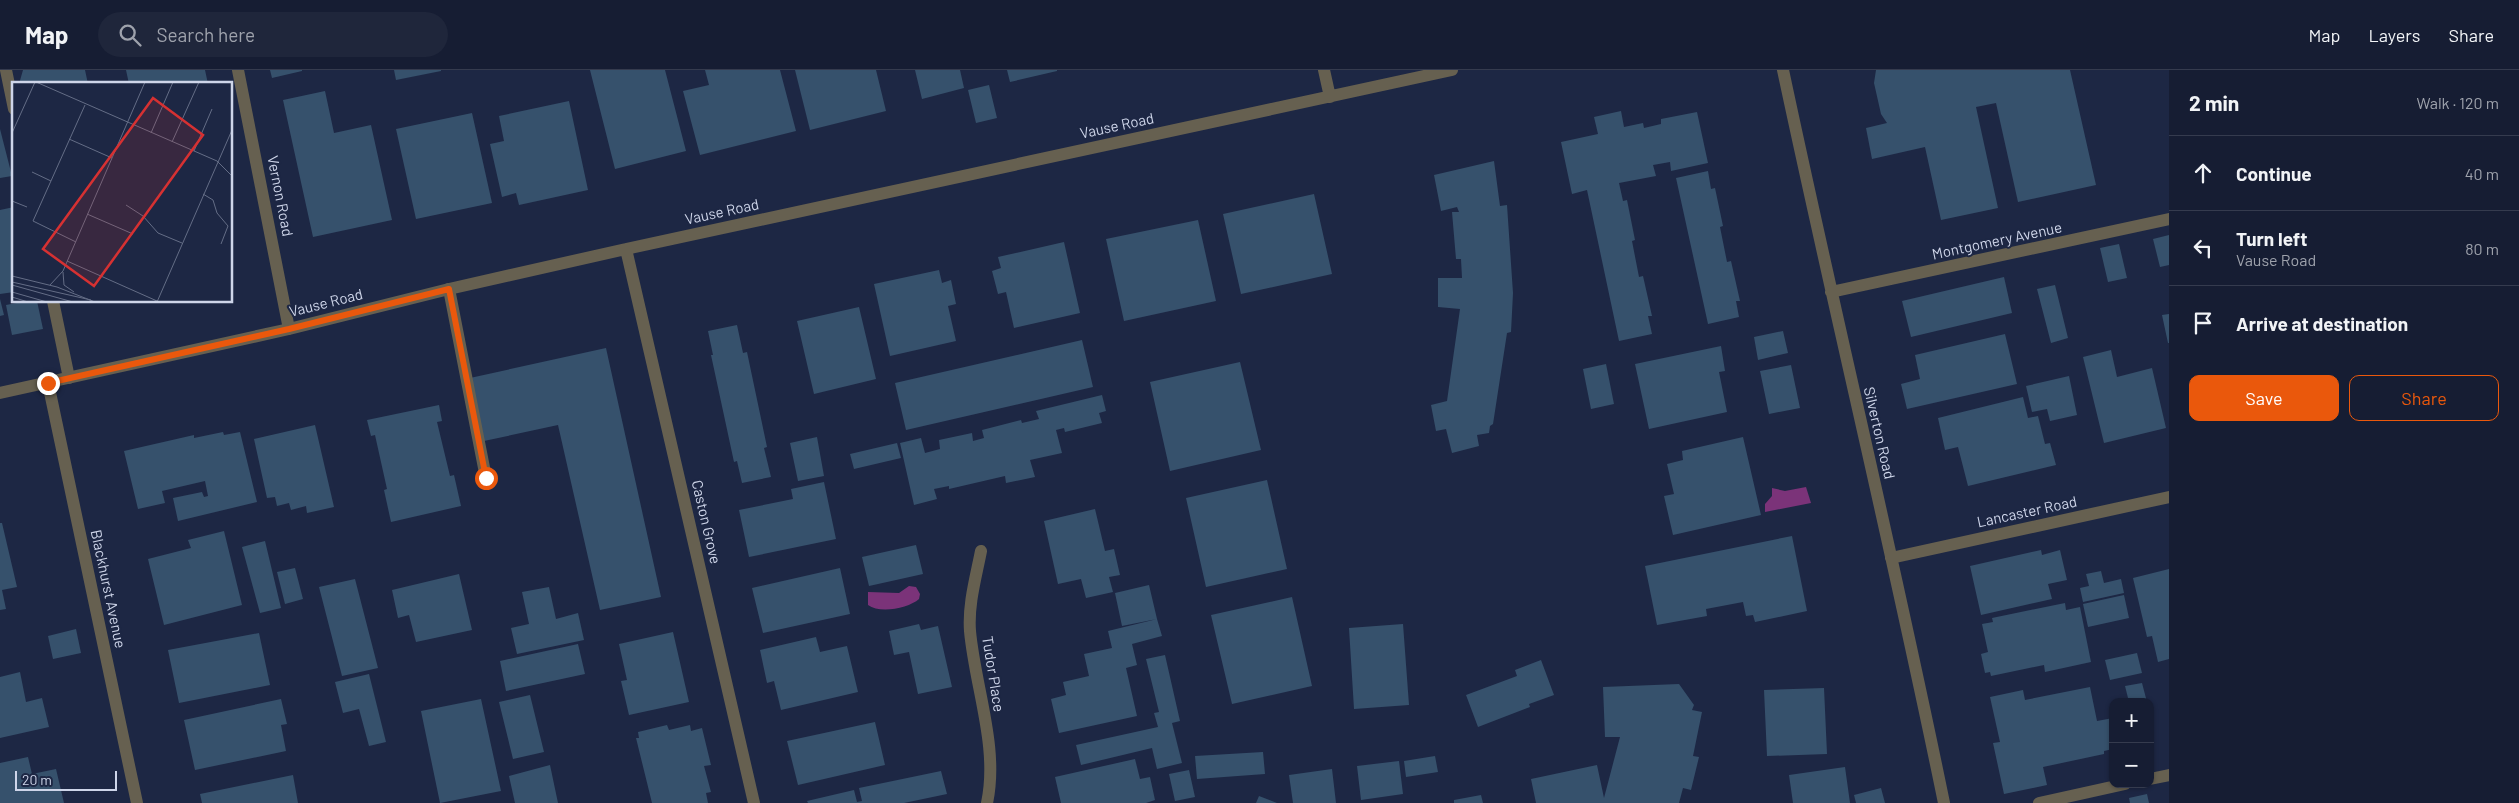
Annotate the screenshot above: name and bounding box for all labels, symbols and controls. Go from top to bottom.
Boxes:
search box [98,12,448,57]
text: Map [25,20,68,49]
icon: search [116,21,144,49]
text: Search here [156,23,255,46]
text: Map [2308,24,2340,46]
text: Layers [2368,24,2421,46]
text: Share [2449,24,2494,46]
inset map [12,82,232,302]
text: 2 min [2189,90,2239,115]
text: Walk · 120 m [2416,93,2499,112]
street label: Vause Road [1078,108,1155,142]
street label: Vernon Road [264,154,298,238]
icon: ahead [2189,159,2217,187]
text: Continue [2236,162,2312,185]
text: 40 m [2465,164,2499,183]
street label: Vause Road [683,194,760,228]
street label: Montgomery Avenue [1930,217,2063,263]
text: Turn left [2236,227,2307,250]
icon: left [2189,234,2217,262]
text: 80 m [2465,239,2499,258]
text: Vause Road [2236,250,2316,269]
street label: Vause Road [287,284,364,320]
icon: arrive [2189,309,2217,337]
text: Arrive at destination [2236,312,2408,335]
route end [37,372,60,395]
button: Save [2189,375,2339,421]
button: Share [2349,375,2499,421]
street label: Silverton Road [1861,385,1899,481]
route start [475,467,498,490]
street label: Caston Grove [689,478,725,566]
street label: Lancaster Road [1975,492,2078,530]
street label: Blackhurst Avenue [88,528,130,650]
street label: Tudor Place [979,635,1009,713]
map controls [2109,698,2154,788]
button: + [2109,698,2154,743]
button: − [2109,743,2154,788]
scale bar [15,768,118,791]
text: 20 m [22,771,52,788]

